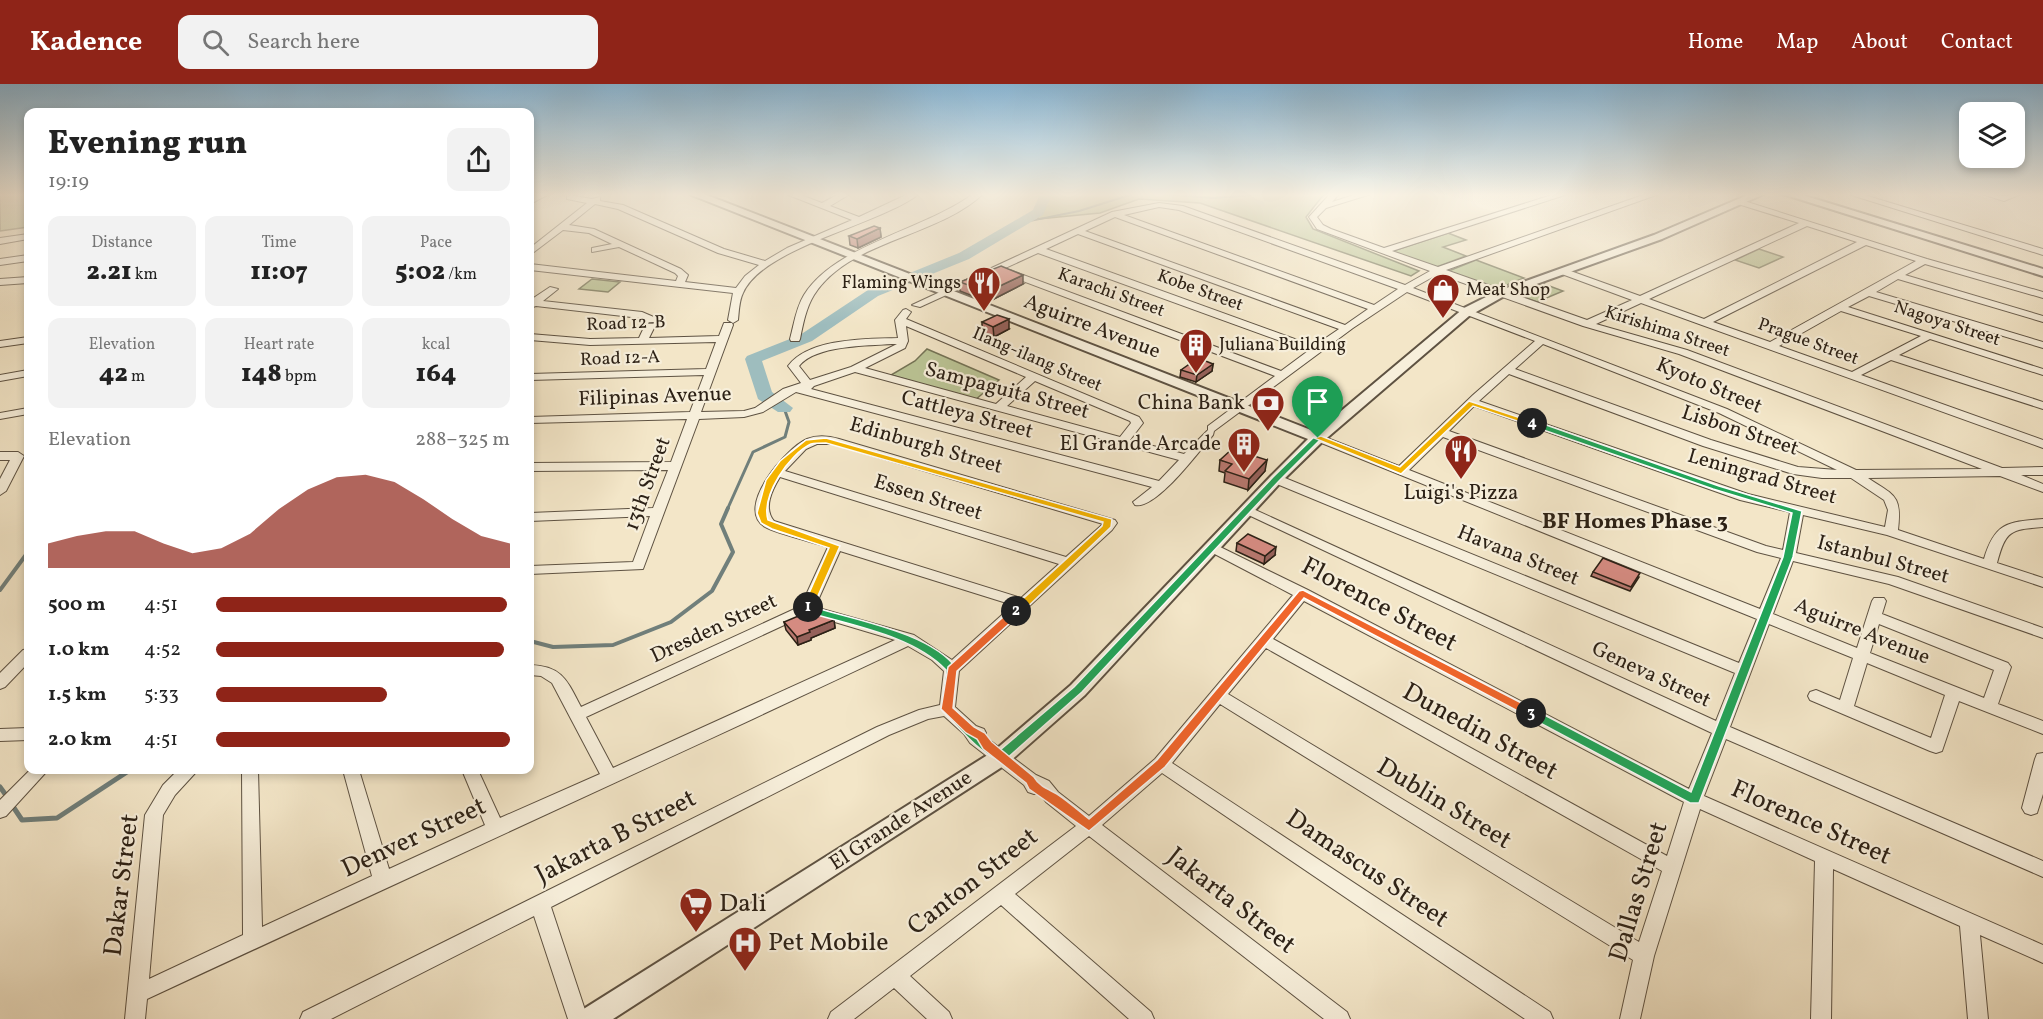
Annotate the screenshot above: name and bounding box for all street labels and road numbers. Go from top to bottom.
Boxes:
street label: Karachi Street [1054,262,1168,324]
street label: Kobe Street [1153,264,1247,318]
street label: Aguirre Avenue [1020,288,1165,366]
street label: Nagoya Street [1891,295,2003,353]
street label: Kirishima Street [1601,300,1733,364]
street label: Road 12-B [586,310,666,338]
street label: Prague Street [1754,312,1862,372]
street label: Ilang-ilang Street [968,321,1106,399]
street label: Road 12-A [580,345,661,373]
street label: Kyoto Street [1651,351,1767,421]
street label: Sampaguita Street [922,355,1092,427]
street label: Filipinas Avenue [578,380,732,414]
street label: Cattleya Street [898,383,1036,447]
street label: Lisbon Street [1678,398,1802,464]
street label: Edinburgh Street [846,410,1006,482]
street label: 13th Street [618,433,678,535]
street label: Leningrad Street [1684,442,1840,512]
street label: Essen Street [870,468,986,528]
street label: Havana Street [1453,518,1583,594]
street label: Istanbul Street [1814,528,1952,592]
street label: Florence Street [1295,549,1463,661]
street label: Dresden Street [646,587,782,671]
street label: Aguirre Avenue [1790,592,1934,672]
street label: Geneva Street [1587,635,1715,715]
street label: Dunedin Street [1396,674,1564,790]
street label: Dublin Street [1370,749,1518,859]
street label: El Grande Avenue [824,764,978,878]
street label: Florence Street [1725,772,1897,874]
street label: Jakarta B Street [529,781,703,893]
street label: Denver Street [336,789,492,887]
street label: Damascus Street [1278,801,1456,937]
street label: Dakar Street [95,812,149,958]
street label: Dallas Street [1601,817,1677,967]
street label: Canton Street [900,819,1046,945]
street label: Jakarta Street [1159,839,1303,963]

